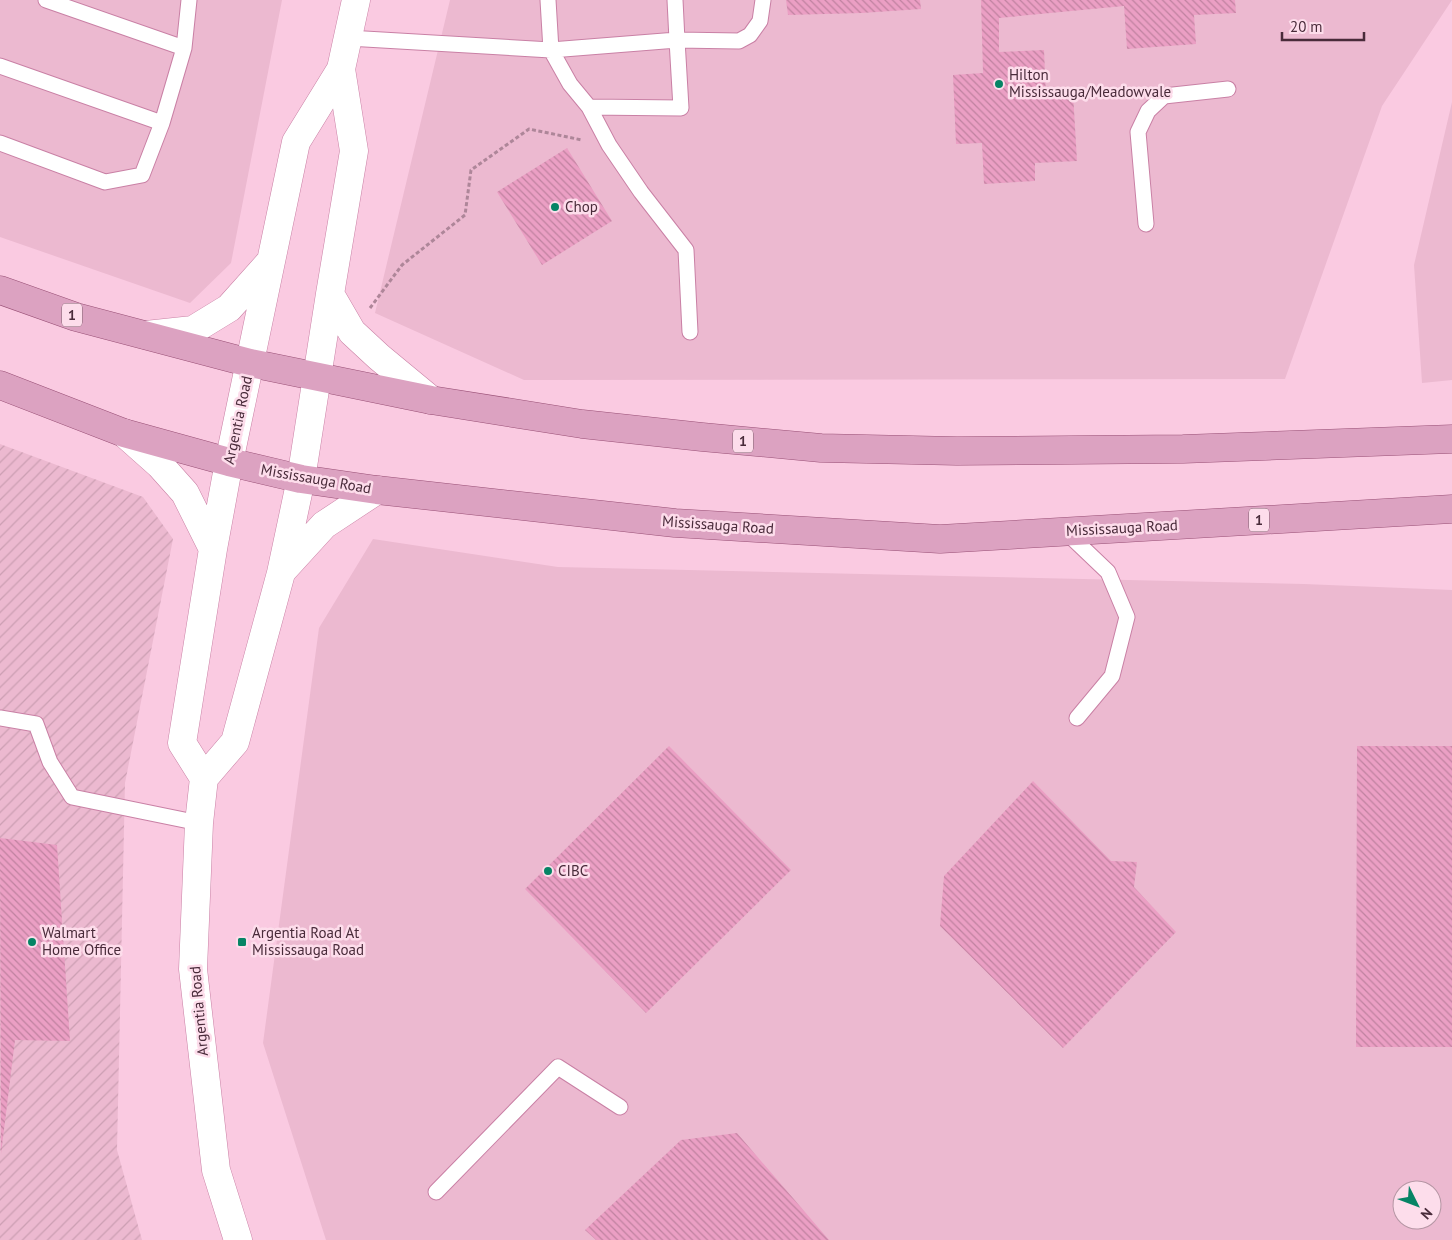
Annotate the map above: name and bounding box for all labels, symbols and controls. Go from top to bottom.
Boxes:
scale bar [1282,10,1364,42]
text: 20 m [1290,17,1323,36]
place label: Hilton Mississauga/Meadowvale [1009,65,1171,101]
marker: Hilton Mississauga/Meadowvale [993,78,1005,90]
place label: Chop [565,197,598,216]
marker: Chop [549,201,561,213]
road number: 1 [62,304,82,326]
street label: Argentia Road [219,374,256,466]
road number: 1 [733,430,753,452]
street label: Mississauga Road [259,459,373,498]
road number: 1 [1249,508,1269,532]
street label: Mississauga Road [662,511,775,538]
street label: Mississauga Road [1066,515,1178,540]
place label: CIBC [558,861,588,880]
marker: CIBC [542,865,554,877]
place label: Walmart Home Office [42,923,121,959]
place label: Argentia Road At Mississauga Road [252,923,364,959]
marker: Walmart Home Office [26,936,38,948]
marker: Argentia Road At Mississauga Road [236,936,248,948]
street label: Argentia Road [185,965,212,1057]
north arrow [1392,1180,1442,1230]
text: N [1417,1204,1436,1223]

